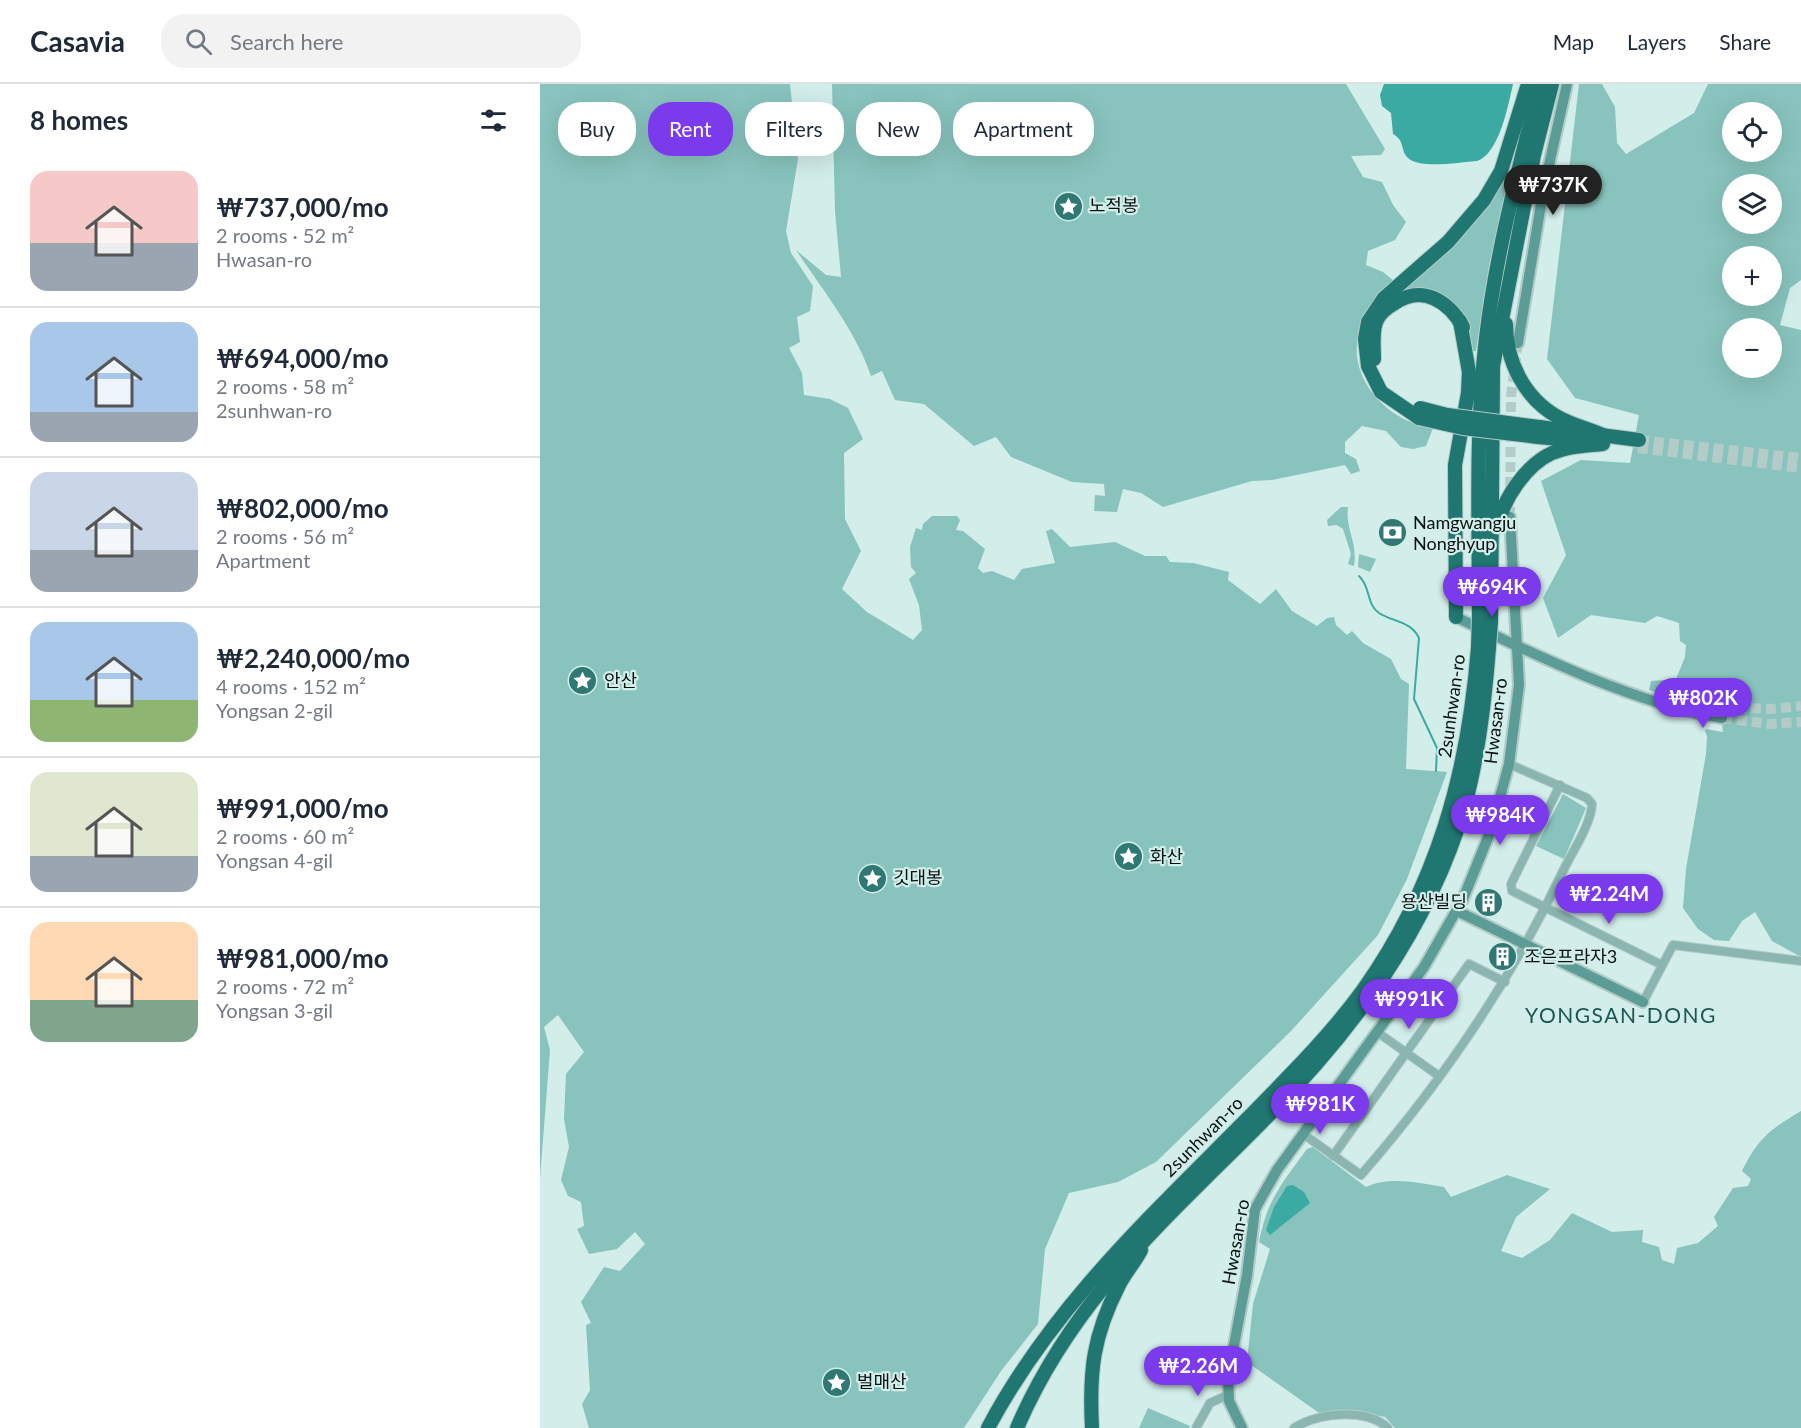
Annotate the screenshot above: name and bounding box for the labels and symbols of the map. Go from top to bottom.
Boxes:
pin: ₩737K [1511,165,1595,216]
place icon: 노적봉 [1052,190,1084,222]
place label: 노적봉 [1089,194,1139,216]
place label: Namgwangju Nonghyup [1413,511,1516,554]
bank icon: Namgwangju Nonghyup [1376,517,1408,549]
pin: ₩694K [1450,567,1534,618]
street label: 2sunhwan-ro [1433,653,1469,759]
place icon: 안산 [567,665,599,697]
place label: 안산 [604,669,637,691]
street label: Hwasan-ro [1479,677,1511,765]
pin: ₩802K [1661,678,1745,729]
pin: ₩984K [1458,795,1542,846]
place icon: 화산 [1113,841,1145,873]
place label: 화산 [1150,845,1183,867]
place icon: 깃대봉 [856,862,888,894]
place label: 깃대봉 [893,866,943,888]
pin: ₩2.24M [1560,874,1658,925]
building icon: 용산빌딩 [1472,886,1504,918]
place label: 용산빌딩 [1401,890,1467,912]
building icon: 조은프라자3 [1487,941,1519,973]
place label: 조은프라자3 [1524,945,1617,967]
pin: ₩991K [1367,979,1451,1030]
district label: YONGSAN-DONG [1525,1002,1717,1027]
pin: ₩981K [1278,1084,1362,1135]
street label: 2sunhwan-ro [1158,1092,1247,1181]
street label: Hwasan-ro [1217,1197,1253,1286]
pin: ₩2.26M [1149,1346,1247,1397]
place icon: 벌매산 [820,1366,852,1398]
place label: 벌매산 [857,1370,907,1392]

